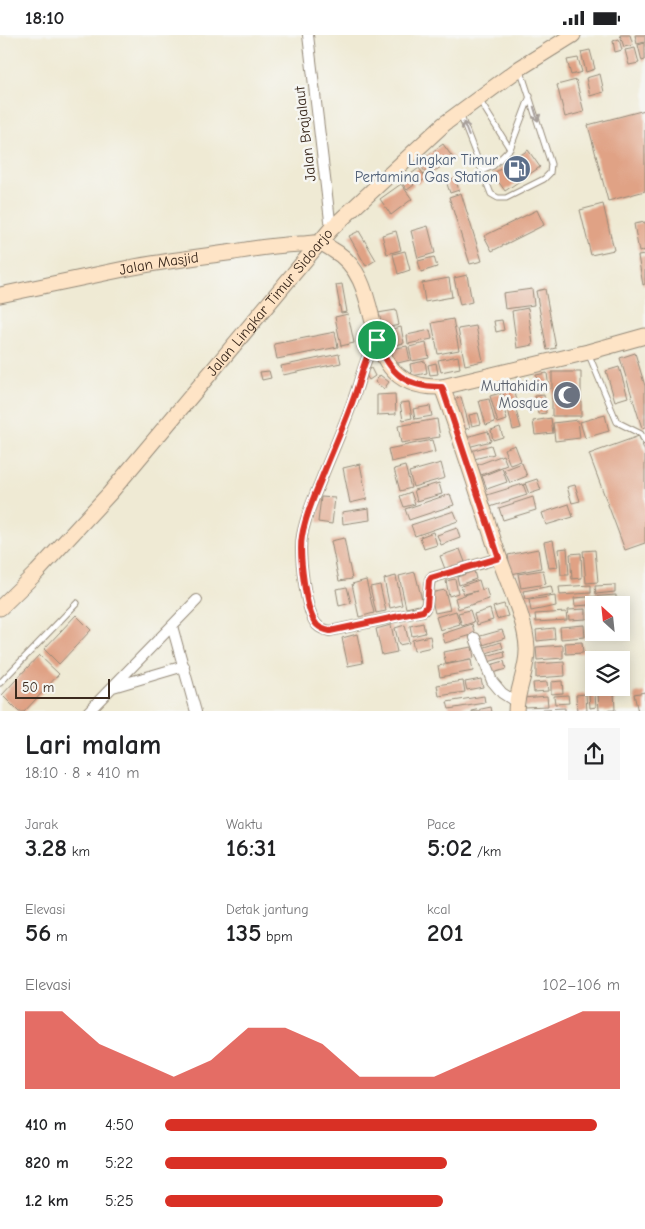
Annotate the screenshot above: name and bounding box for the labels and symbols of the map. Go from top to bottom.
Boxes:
street label: Jalan Brajalaut [290,85,320,183]
one-way arrow [531,106,541,122]
one-way arrow [461,122,470,137]
place label: Lingkar Timur Pertamina Gas Station [355,151,498,186]
fuel station icon: Lingkar Timur Pertamina Gas Station [502,154,532,184]
street label: Jalan Lingkar Timur Sidoarjo [203,225,337,380]
street label: Jalan Masjid [117,248,200,279]
pin [356,319,398,361]
place label: Muttahidin Mosque [481,377,548,412]
mosque icon: Muttahidin Mosque [552,380,582,410]
north arrow [585,596,630,641]
scale bar [15,677,110,700]

